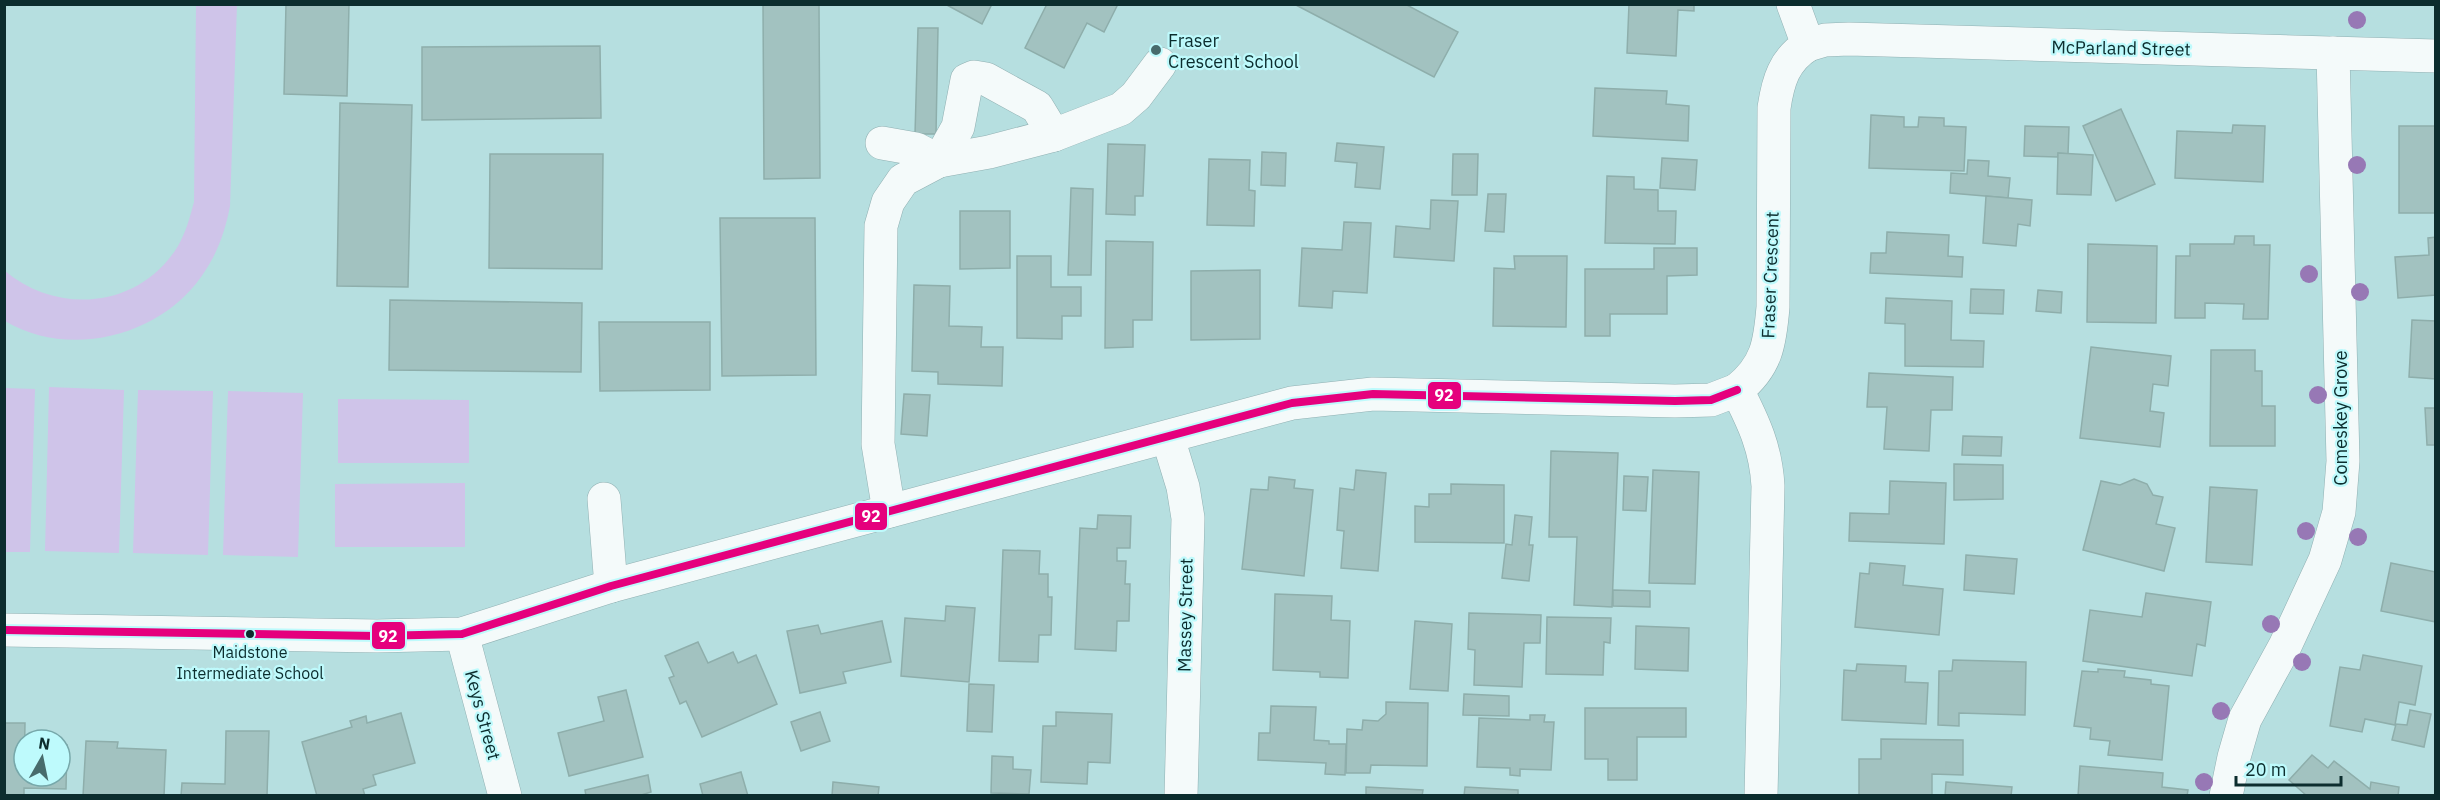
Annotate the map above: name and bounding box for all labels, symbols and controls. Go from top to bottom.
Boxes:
place label: Fraser Crescent School [1168,29,1299,73]
street label: McParland Street [2051,35,2191,61]
marker: Fraser Crescent School [1149,43,1163,57]
street label: Fraser Crescent [1756,211,1784,339]
street label: Comeskey Grove [2329,350,2352,486]
line badge: 92 [1427,381,1462,410]
text: 92 [1434,385,1454,405]
line badge: 92 [854,502,888,531]
text: 92 [861,506,881,526]
street label: Massey Street [1173,558,1197,672]
line badge: 92 [371,621,406,650]
text: 92 [378,626,398,646]
marker: Maidstone Intermediate School [244,628,256,640]
place label: Maidstone Intermediate School [176,642,324,683]
street label: Keys Street [460,668,506,762]
north arrow [12,728,72,788]
text: N [37,732,52,754]
scale bar [2236,749,2341,787]
text: 20 m [2245,758,2287,781]

